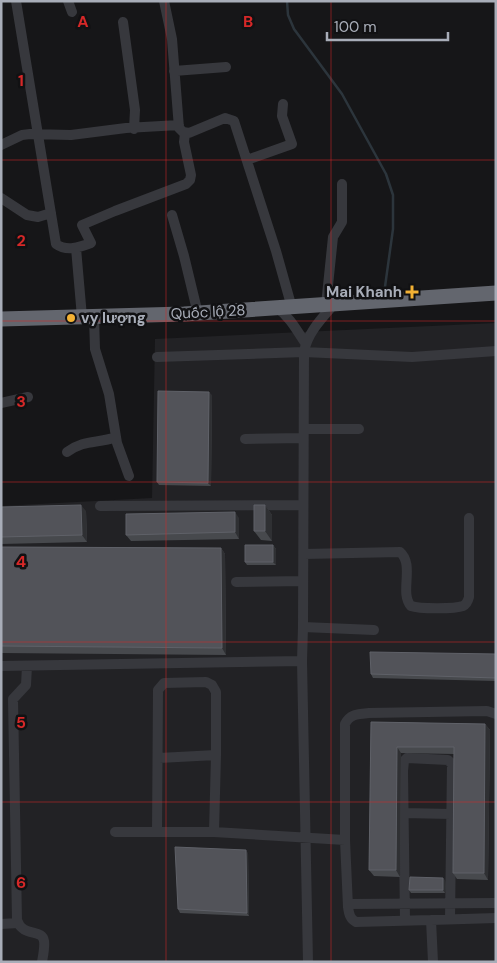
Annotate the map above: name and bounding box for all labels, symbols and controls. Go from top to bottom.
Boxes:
scale bar [327,10,448,42]
text: A [77,11,89,32]
text: B [243,11,253,32]
text: 100 m [334,17,377,37]
text: 1 [18,70,24,91]
text: 2 [16,230,26,251]
place label: Mai Khanh [326,282,402,302]
marker: Mai Khanh [406,286,418,298]
street label: Quốc lộ 28 [170,300,246,324]
place label: vy lượng [81,308,146,328]
marker: vy lượng [65,312,77,324]
text: 3 [16,391,26,412]
text: 4 [16,551,26,572]
text: 5 [16,712,26,733]
text: 6 [16,872,26,893]

